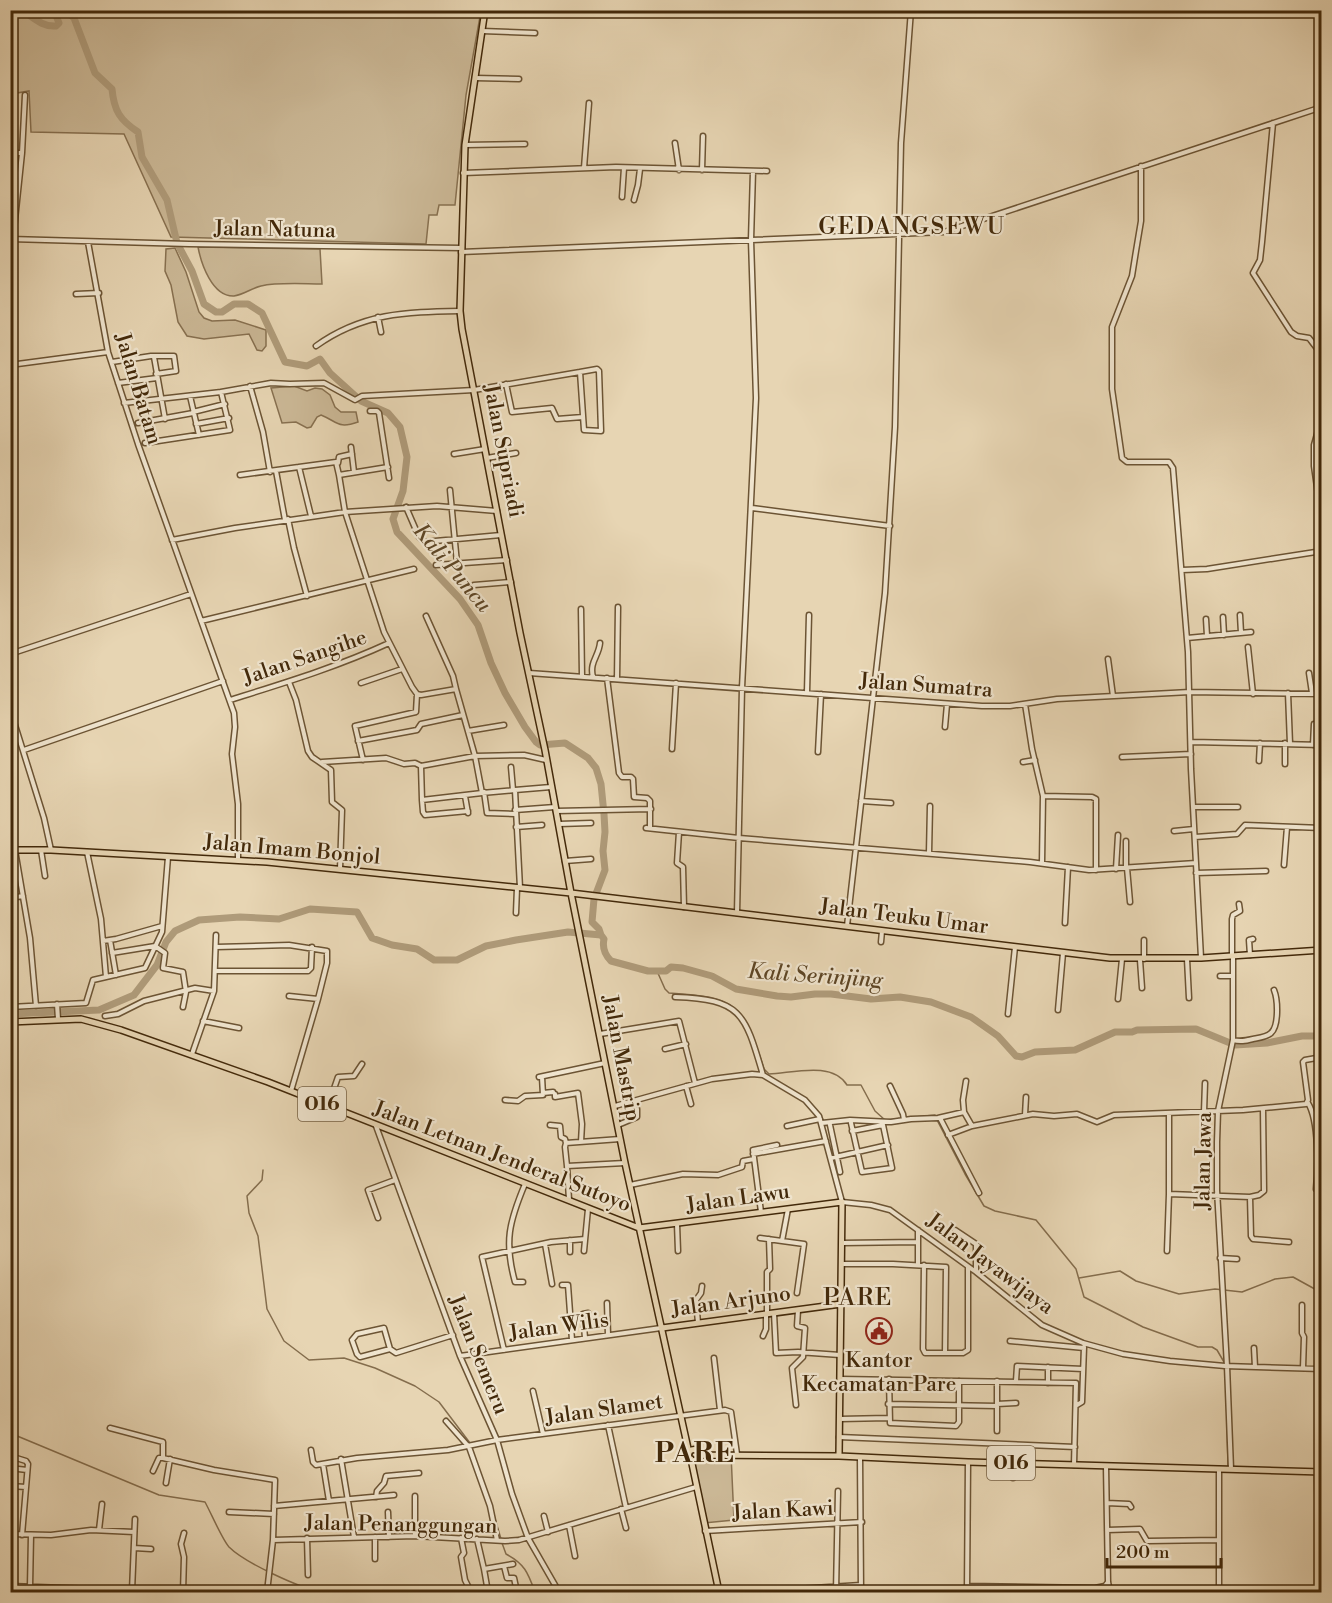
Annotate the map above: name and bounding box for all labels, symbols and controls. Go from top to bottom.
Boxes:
district label: GEDANGSEWU [818,212,1006,242]
street label: Jalan Natuna [213,216,336,244]
street label: Jalan Batam [108,329,167,448]
street label: Jalan Supriadi [477,381,529,520]
water label: Kali Puncu [407,518,497,619]
street label: Jalan Sangihe [239,625,370,692]
street label: Jalan Sumatra [858,668,994,704]
street label: Jalan Imam Bonjol [202,829,381,871]
street label: Jalan Teuku Umar [817,894,990,940]
water label: Kali Serinjing [747,958,885,994]
street label: Jalan Mastrip [596,992,646,1123]
road number: 016 [298,1087,346,1121]
street label: Jalan Letnan Jenderal Sutoyo [368,1095,635,1218]
street label: Jalan Jawa [1190,1111,1218,1211]
street label: Jalan Lawu [684,1179,791,1219]
street label: Jalan Jayawijaya [921,1207,1059,1320]
street label: Jalan Arjuno [669,1281,792,1323]
district label: PARE [823,1283,893,1313]
street label: Jalan Semeru [442,1291,514,1419]
street label: Jalan Wilis [506,1307,611,1347]
public building icon: Kantor Kecamatan Pare [864,1316,894,1346]
place label: Kantor Kecamatan Pare [802,1348,956,1398]
street label: Jalan Slamet [543,1389,665,1431]
district label: PARE [655,1437,735,1471]
road number: 016 [987,1446,1035,1480]
street label: Jalan Kawi [731,1495,834,1527]
street label: Jalan Penanggungan [303,1510,498,1540]
scale bar [1107,1531,1221,1569]
text: 200 m [1116,1541,1170,1564]

